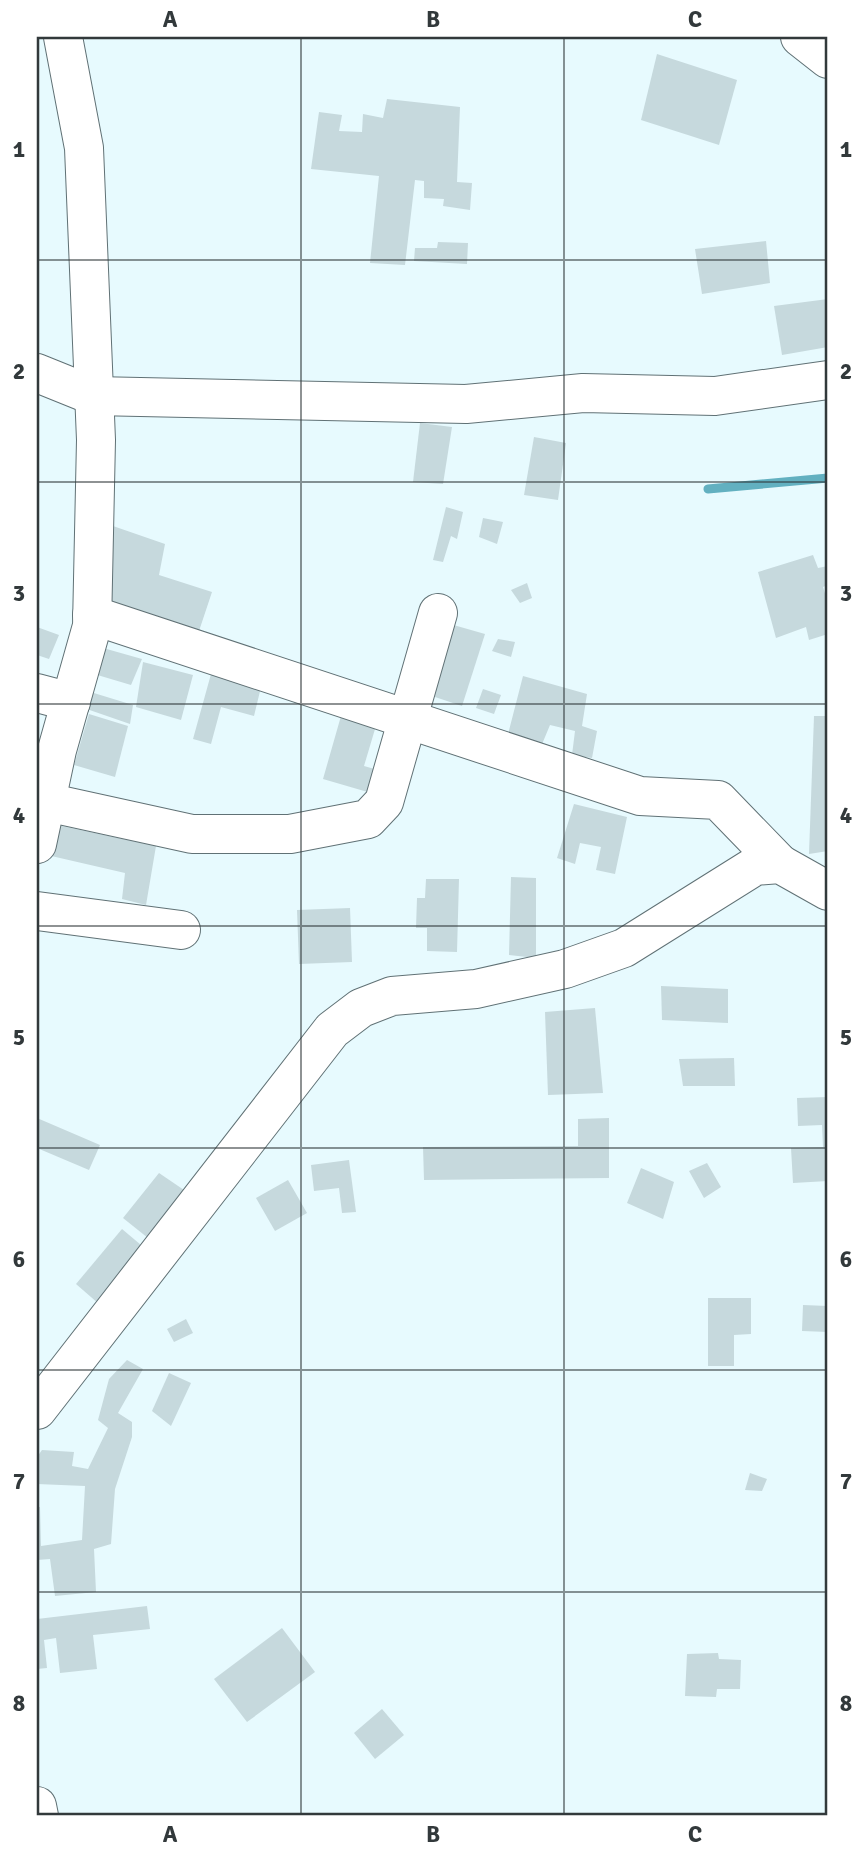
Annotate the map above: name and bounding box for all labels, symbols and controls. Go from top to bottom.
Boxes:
text: A [163,5,178,34]
text: B [426,5,440,34]
text: C [688,5,702,34]
text: 1 [13,135,25,164]
text: 1 [840,135,852,164]
text: 2 [13,357,25,386]
text: 2 [840,357,852,386]
text: 3 [13,579,25,608]
text: 3 [840,579,852,608]
text: 4 [13,801,25,830]
text: 4 [840,801,852,830]
text: 5 [13,1023,25,1052]
text: 5 [840,1023,852,1052]
text: 6 [13,1245,25,1274]
text: 6 [840,1245,852,1274]
text: 7 [13,1467,25,1496]
text: 7 [840,1467,852,1496]
text: 8 [13,1689,25,1718]
text: 8 [840,1689,852,1718]
text: A [163,1820,178,1849]
text: B [426,1820,440,1849]
text: C [688,1820,702,1849]

